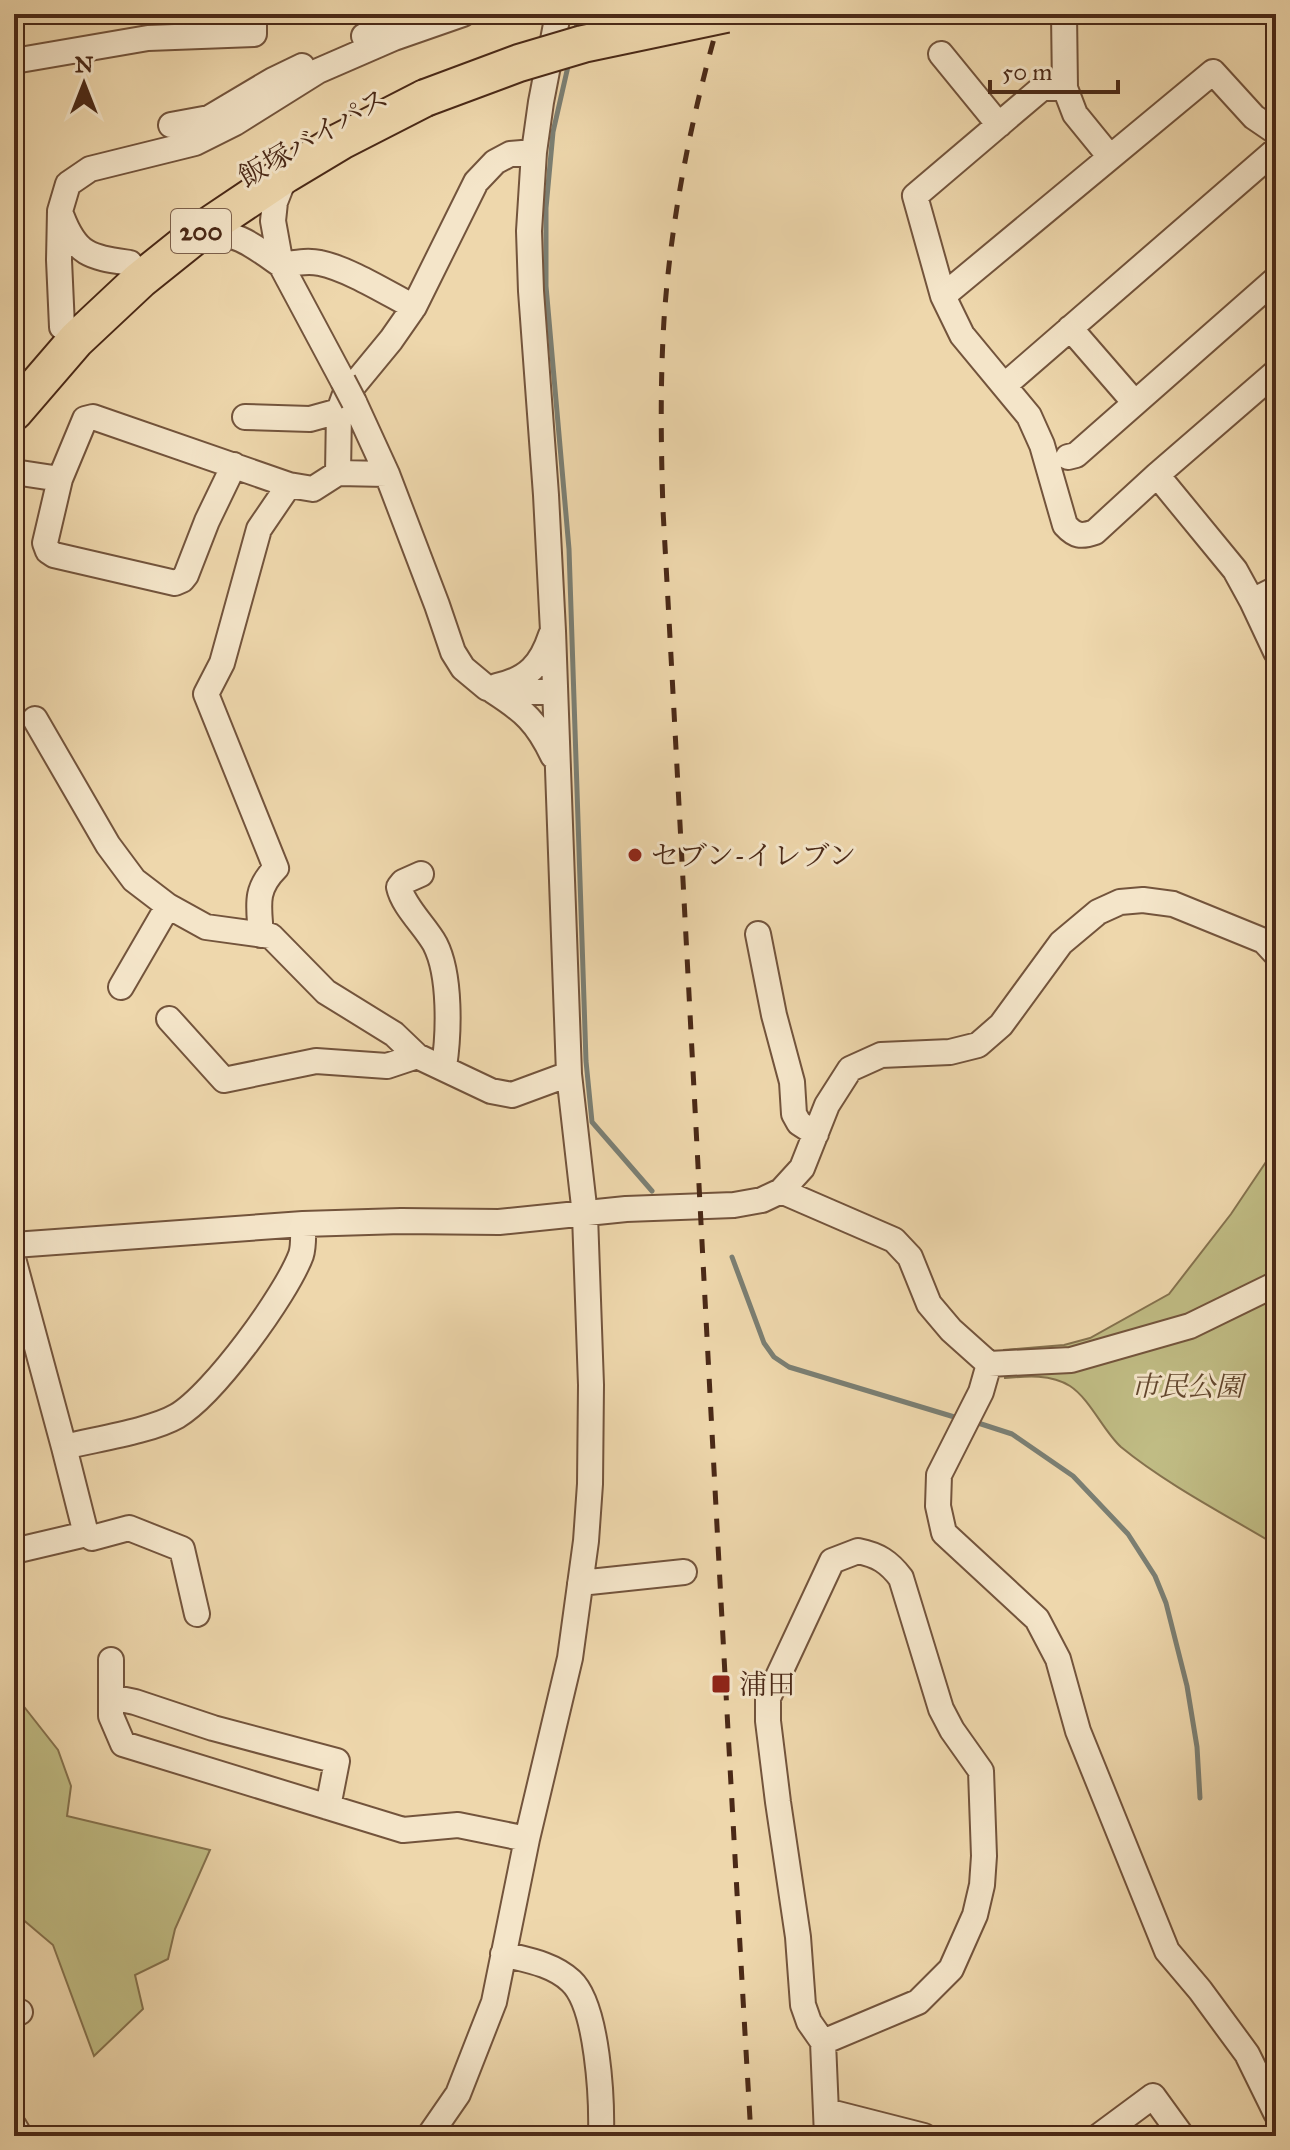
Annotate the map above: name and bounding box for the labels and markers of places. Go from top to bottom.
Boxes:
place label: セブン-イレブン [651,838,856,873]
marker: セブン-イレブン [626,846,644,864]
place label: 浦田 [739,1667,795,1702]
marker: 浦田 [710,1673,732,1695]

